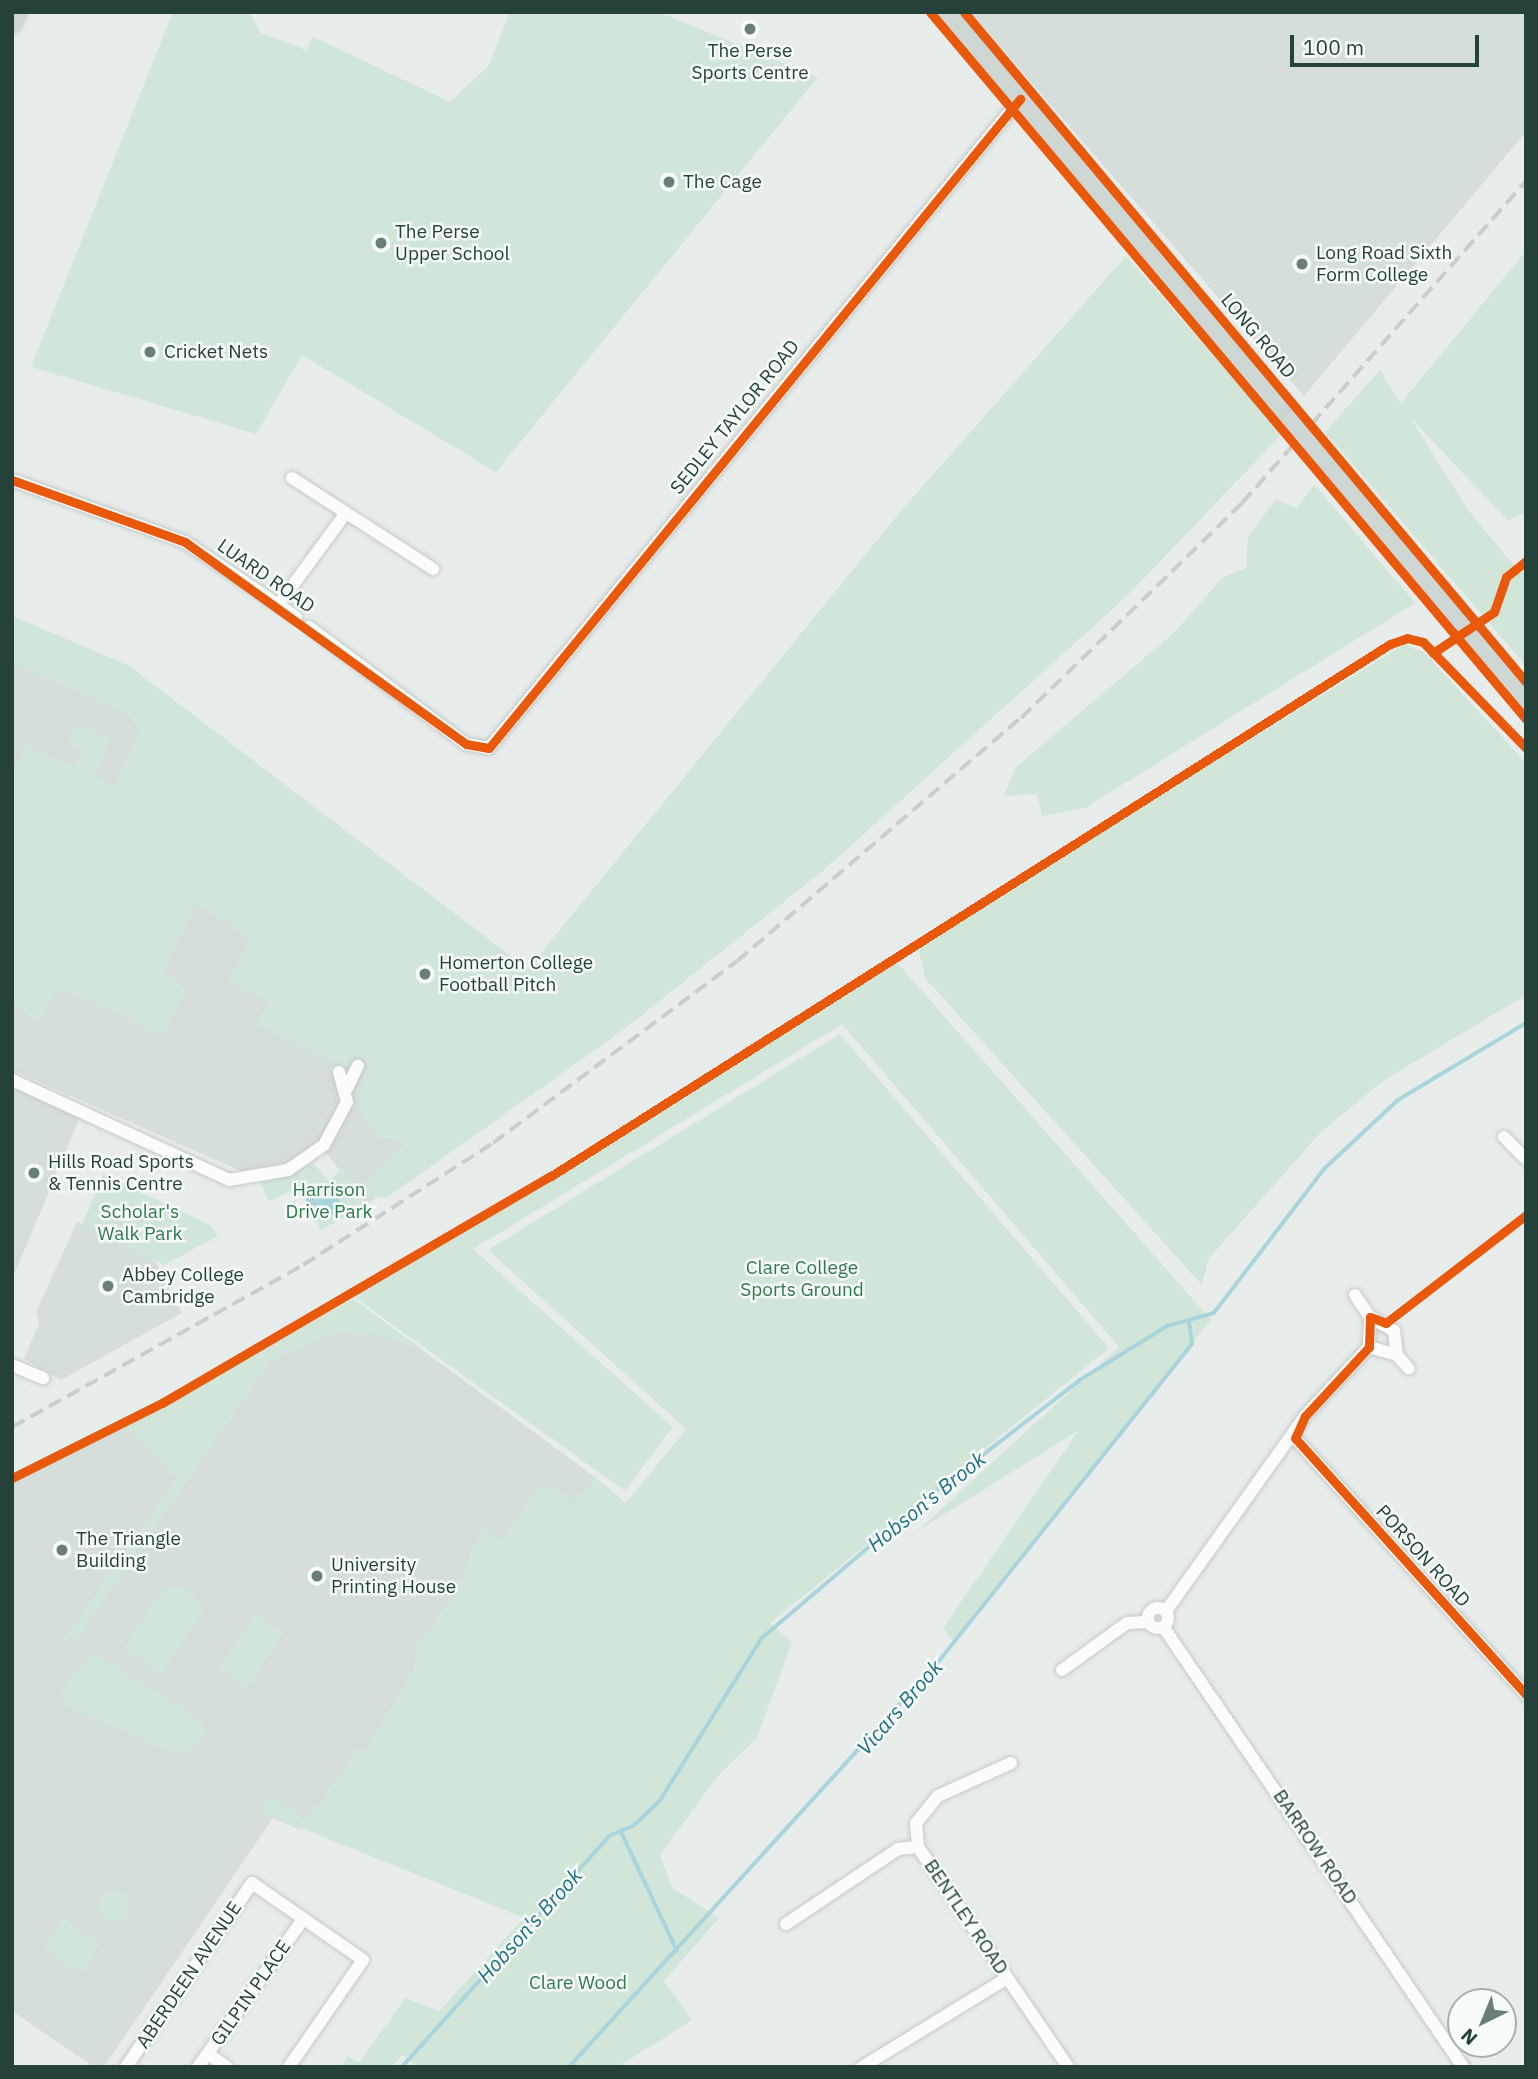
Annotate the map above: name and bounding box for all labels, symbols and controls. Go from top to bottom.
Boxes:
marker: The Perse Sports Centre [742,21,758,37]
scale bar [1293,21,1482,65]
text: 100 m [1303,33,1364,61]
place label: The Perse Sports Centre [691,40,809,84]
place label: The Cage [683,171,762,193]
marker: The Cage [661,174,677,190]
place label: The Perse Upper School [395,221,510,265]
marker: The Perse Upper School [373,235,389,251]
place label: Long Road Sixth Form College [1316,242,1452,286]
marker: Long Road Sixth Form College [1294,256,1310,272]
street label: LONG ROAD [1216,289,1300,383]
street label: SEDLEY TAYLOR ROAD [666,335,804,499]
place label: Cricket Nets [164,341,268,363]
marker: Cricket Nets [142,344,158,360]
street label: LUARD ROAD [213,534,319,618]
place label: Homerton College Football Pitch [439,952,593,996]
marker: Homerton College Football Pitch [417,966,433,982]
place label: Hills Road Sports & Tennis Centre [48,1151,194,1195]
marker: Hills Road Sports & Tennis Centre [26,1165,42,1181]
park label: Harrison Drive Park [285,1179,373,1223]
park label: Scholar's Walk Park [97,1201,183,1245]
park label: Clare College Sports Ground [740,1257,864,1301]
place label: Abbey College Cambridge [122,1264,244,1308]
marker: Abbey College Cambridge [100,1278,116,1294]
water label: Hobson's Brook [862,1446,990,1556]
street label: PORSON ROAD [1371,1500,1475,1612]
place label: The Triangle Building [76,1528,181,1572]
marker: The Triangle Building [54,1542,70,1558]
place label: University Printing House [331,1554,456,1598]
marker: University Printing House [309,1568,325,1584]
water label: Vicars Brook [851,1654,947,1760]
street label: BARROW ROAD [1268,1785,1362,1909]
street label: BENTLEY ROAD [919,1855,1013,1979]
water label: Hobson's Brook [471,1863,587,1987]
street label: ABERDEEN AVENUE [131,1897,247,2053]
street label: GILPIN PLACE [206,1936,296,2050]
park label: Clare Wood [529,1972,627,1994]
north arrow [1447,1988,1517,2058]
text: N [1456,2023,1482,2050]

